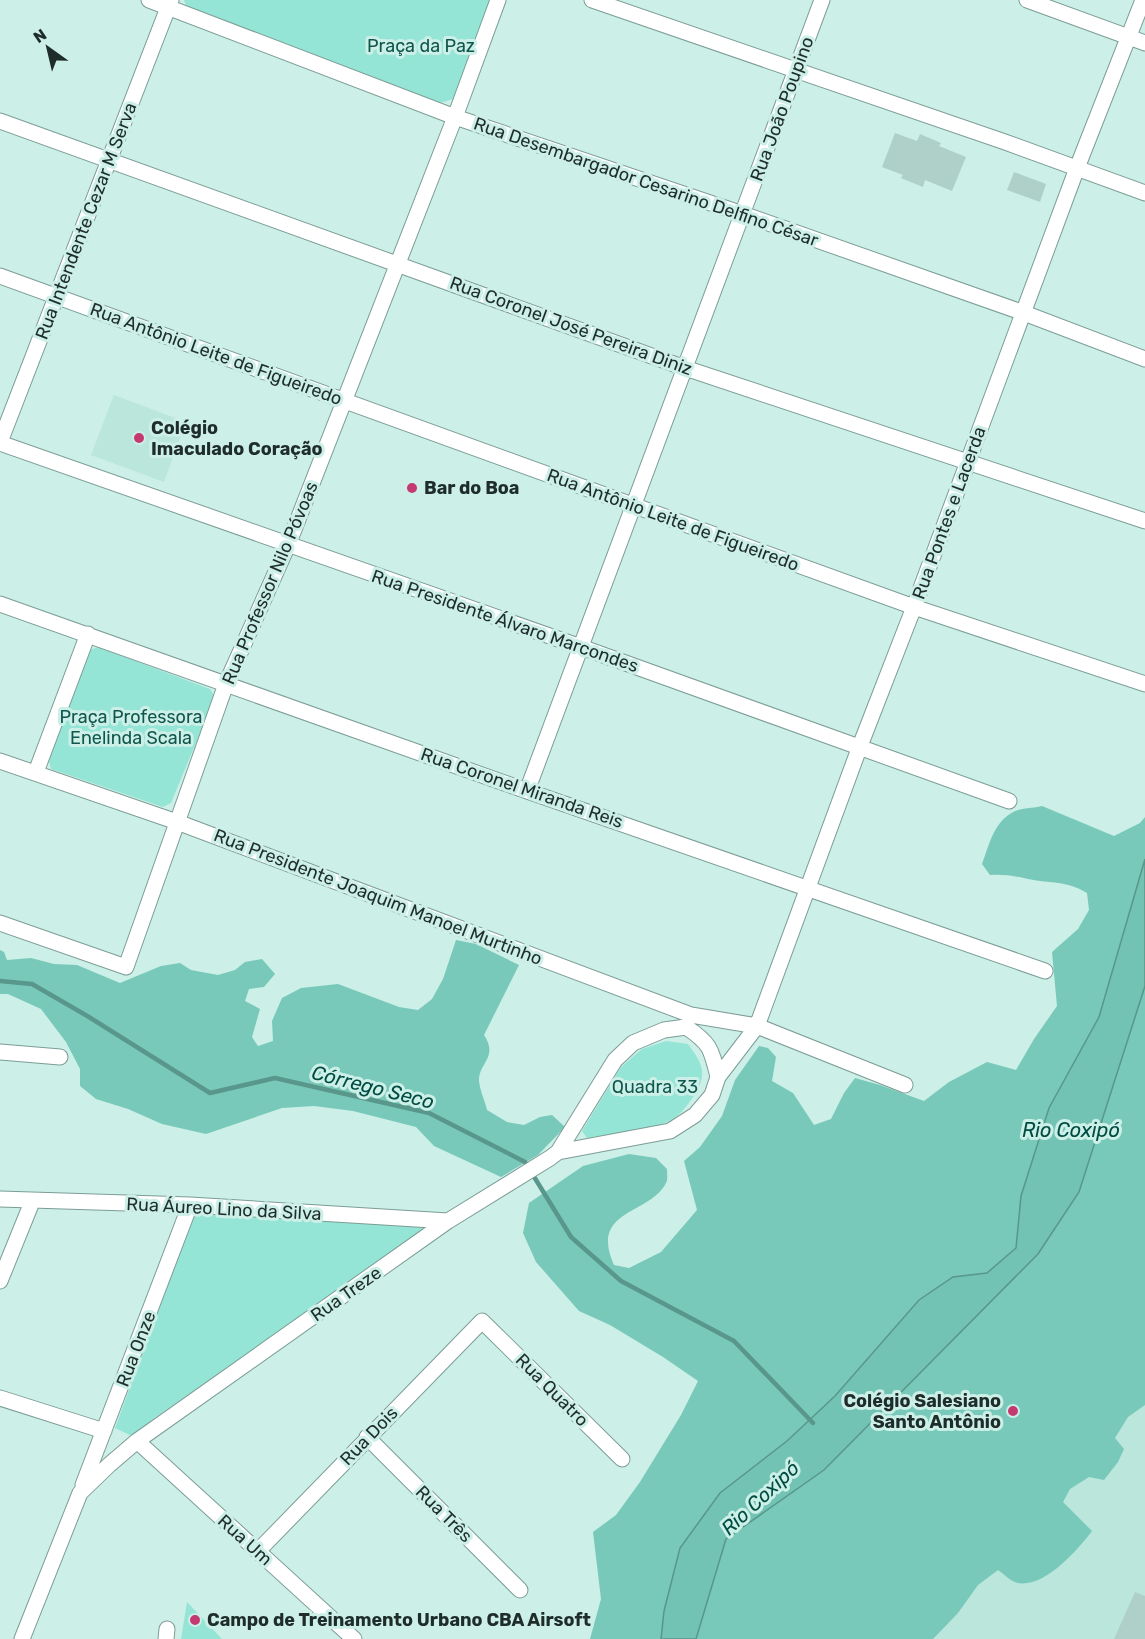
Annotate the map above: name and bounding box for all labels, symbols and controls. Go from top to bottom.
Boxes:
north arrow [18,18,78,78]
text: N [30,25,50,47]
street label: Rua João Poupino [746,34,818,184]
park label: Praça da Paz [367,35,475,57]
street label: Rua Intendente Cezar M Serva [31,99,141,343]
street label: Rua Desembargador Cesarino Delfino César [471,113,821,252]
street label: Rua Coronel José Pereira Diniz [447,272,695,380]
street label: Rua Antônio Leite de Figueiredo [87,298,345,410]
place label: Colégio Imaculado Coração [151,417,323,460]
street label: Rua Pontes e Lacerda [908,424,990,602]
marker: Colégio Imaculado Coração [132,431,146,445]
street label: Rua Antônio Leite de Figueiredo [544,464,802,576]
place label: Bar do Boa [424,477,519,499]
street label: Rua Professor Nilo Póvoas [217,478,323,688]
marker: Bar do Boa [405,481,419,495]
street label: Rua Presidente Álvaro Marcondes [369,565,641,677]
park label: Praça Professora Enelinda Scala [59,706,203,749]
street label: Rua Coronel Miranda Reis [418,743,626,833]
street label: Rua Presidente Joaquim Manoel Murtinho [211,824,545,970]
water label: Córrego Seco [309,1060,437,1114]
park label: Quadra 33 [612,1076,698,1098]
water label: Rio Coxipó [1022,1118,1120,1142]
street label: Rua Áureo Lino da Silva [126,1193,322,1225]
street label: Rua Treze [306,1262,386,1326]
street label: Rua Onze [112,1308,160,1390]
street label: Rua Quatro [511,1349,593,1431]
place label: Colégio Salesiano Santo Antônio [843,1390,1001,1433]
street label: Rua Dois [336,1402,402,1470]
marker: Colégio Salesiano Santo Antônio [1006,1404,1020,1418]
water label: Rio Coxipó [716,1456,804,1540]
street label: Rua Três [411,1481,477,1547]
street label: Rua Um [213,1510,277,1570]
place label: Campo de Treinamento Urbano CBA Airsoft [207,1609,591,1631]
marker: Campo de Treinamento Urbano CBA Airsoft [188,1613,202,1627]

